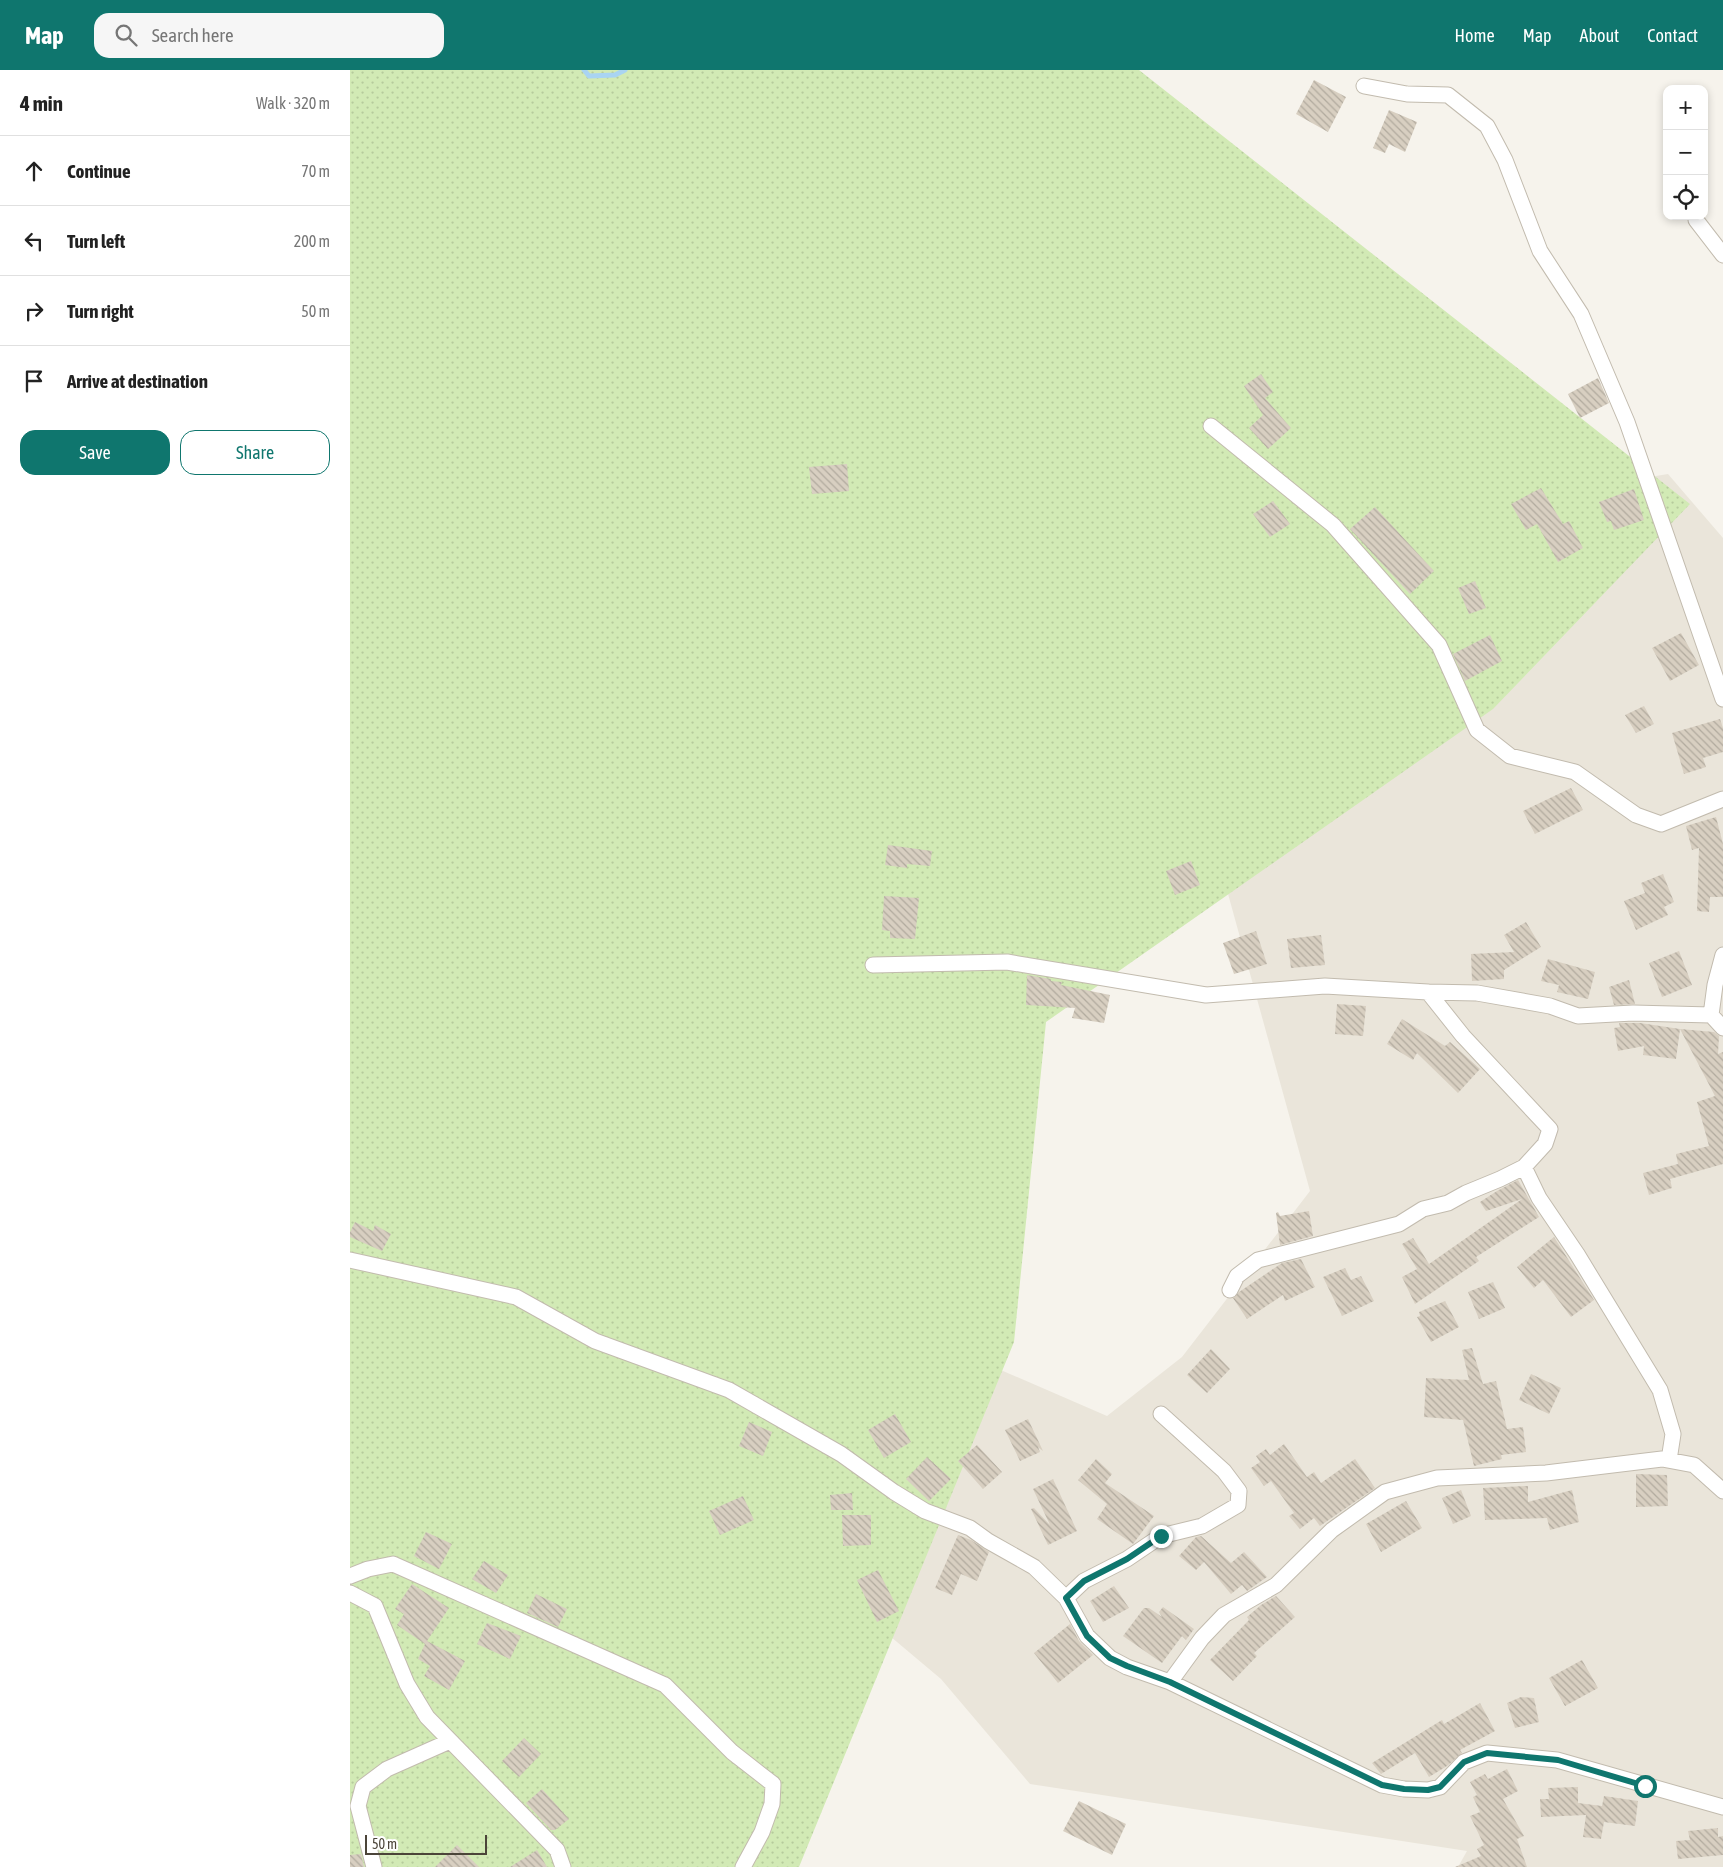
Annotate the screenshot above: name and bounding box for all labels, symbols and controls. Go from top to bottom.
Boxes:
search box [94,13,444,58]
icon: search [112,21,140,49]
text: Map [25,22,64,49]
text: Search here [152,24,234,46]
text: Home [1455,25,1495,46]
text: Map [1523,25,1552,46]
text: About [1580,25,1619,46]
text: Contact [1647,25,1698,46]
map controls [1663,85,1708,220]
button: + [1663,85,1708,130]
text: 4 min [20,91,63,115]
text: Walk · 320 m [256,94,330,112]
button: − [1663,130,1708,175]
icon: ahead [20,157,48,185]
text: Continue [67,160,131,182]
text: 70 m [301,162,330,180]
button: locate [1663,175,1708,220]
icon: left [20,227,48,255]
text: Turn left [67,230,125,252]
text: 200 m [294,232,330,250]
icon: right [20,297,48,325]
text: Turn right [67,300,134,322]
text: 50 m [301,302,330,320]
icon: arrive [20,367,48,395]
text: Arrive at destination [67,370,208,392]
button: Save [20,430,170,475]
button: Share [180,430,330,475]
route end [1150,1525,1173,1548]
route start [1634,1775,1657,1798]
scale bar [365,1832,488,1855]
text: 50 m [372,1836,397,1852]

